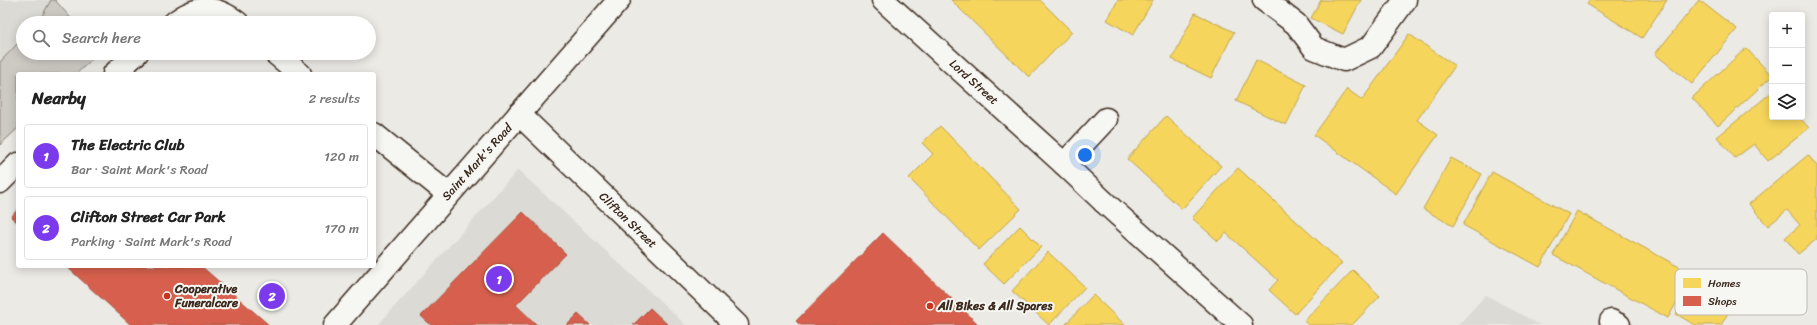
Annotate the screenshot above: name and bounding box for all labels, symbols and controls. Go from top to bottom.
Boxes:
map controls [1769,12,1805,120]
button: + [1769,12,1805,48]
search box [16,16,376,60]
text: Search here [62,25,141,51]
icon: search [30,27,52,49]
button: − [1769,48,1805,84]
street label: Lord Street [944,53,1004,111]
text: Nearby [32,83,86,113]
button: layers [1769,84,1805,120]
text: 2 results [309,87,360,110]
street label: Saint Mark's Road [436,118,518,206]
text: The Electric Club [71,132,185,158]
text: 1 [43,145,49,168]
text: 120 m [324,145,359,168]
your location [1075,145,1095,165]
text: Bar · Saint Mark's Road [71,158,208,181]
street label: Clifton Street [594,186,662,254]
text: Clifton Street Car Park [71,204,225,230]
text: 2 [42,217,50,240]
text: 170 m [324,217,359,240]
text: Parking · Saint Mark's Road [71,230,231,253]
pin: 1 [486,264,512,294]
legend [1675,269,1807,315]
text: Homes [1708,274,1741,293]
place label: Cooperative Funeralcare [174,278,239,314]
pin: 2 [259,281,285,311]
marker: Cooperative Funeralcare [162,291,172,301]
text: Shops [1708,292,1737,311]
place label: All Bikes & All Spares [937,295,1053,317]
marker: All Bikes & All Spares [925,301,935,311]

